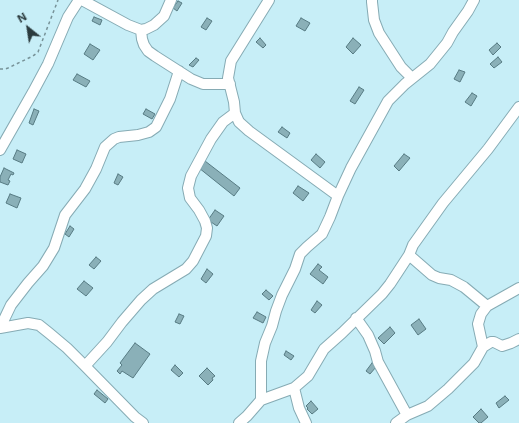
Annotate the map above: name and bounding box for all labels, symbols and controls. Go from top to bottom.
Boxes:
north arrow [8,8,48,48]
text: N [15,9,29,26]

